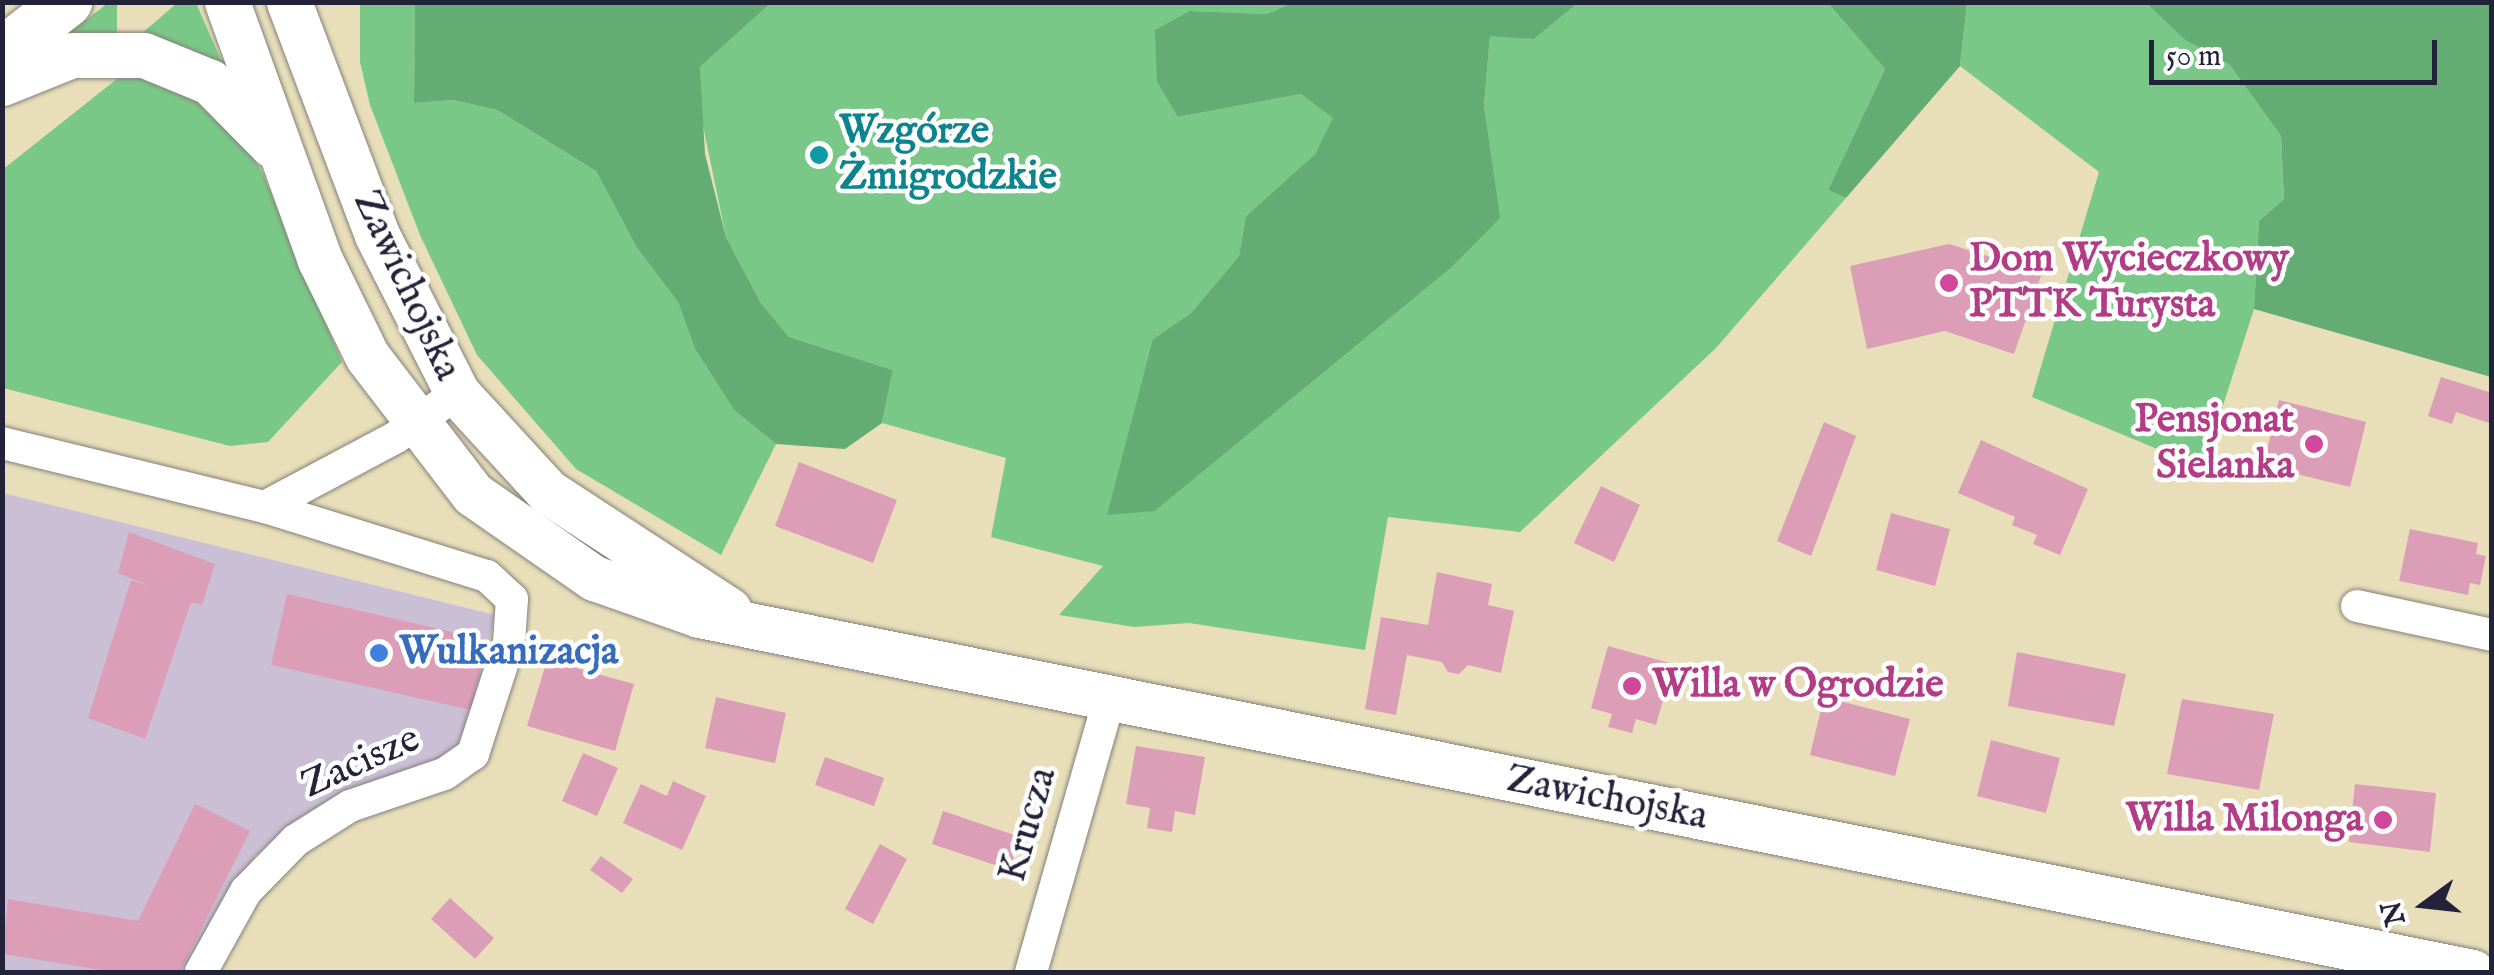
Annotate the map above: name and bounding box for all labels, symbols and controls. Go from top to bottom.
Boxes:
scale bar [2154,20,2442,82]
text: 50 m [2166,38,2221,76]
place label: Wzgórze Żmigrodzkie [839,108,1057,202]
marker: Wzgórze Żmigrodzkie [808,144,830,166]
street label: Zawichojska [341,184,471,388]
place label: Dom Wycieczkowy PTTK Turysta [1969,236,2289,330]
marker: Dom Wycieczkowy PTTK Turysta [1938,272,1960,294]
place label: Pensjonat Sielanka [2134,397,2294,491]
marker: Pensjonat Sielanka [2303,433,2325,455]
place label: Wulkanizacja [399,629,618,677]
marker: Wulkanizacja [368,642,390,664]
place label: Willa w Ogrodzie [1652,662,1944,710]
marker: Willa w Ogrodzie [1621,675,1643,697]
street label: Zacisze [295,716,427,810]
street label: Zawichojska [1502,756,1712,842]
street label: Krucza [990,762,1068,888]
place label: Willa Milonga [2125,796,2363,844]
marker: Willa Milonga [2372,809,2394,831]
north arrow [2374,855,2474,955]
text: N [2375,897,2415,929]

